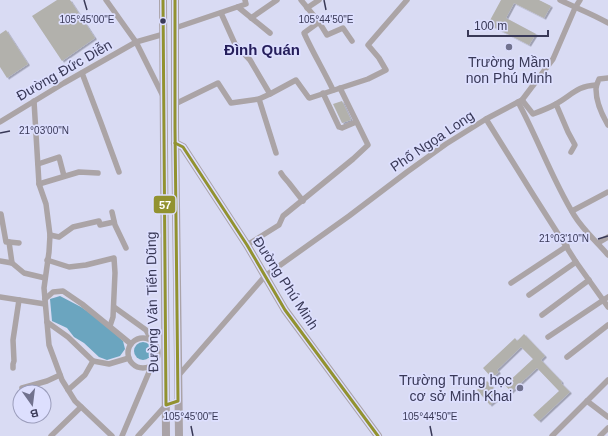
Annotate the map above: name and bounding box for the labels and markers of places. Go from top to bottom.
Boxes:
unlabelled marker [158,16,168,26]
marker: Trường Mầm non Phú Minh [504,42,514,52]
place label: Trường Mầm non Phú Minh [466,54,552,86]
place label: Trường Trung học cơ sở Minh Khai [399,372,512,404]
marker: Trường Trung học cơ sở Minh Khai [515,383,525,393]

